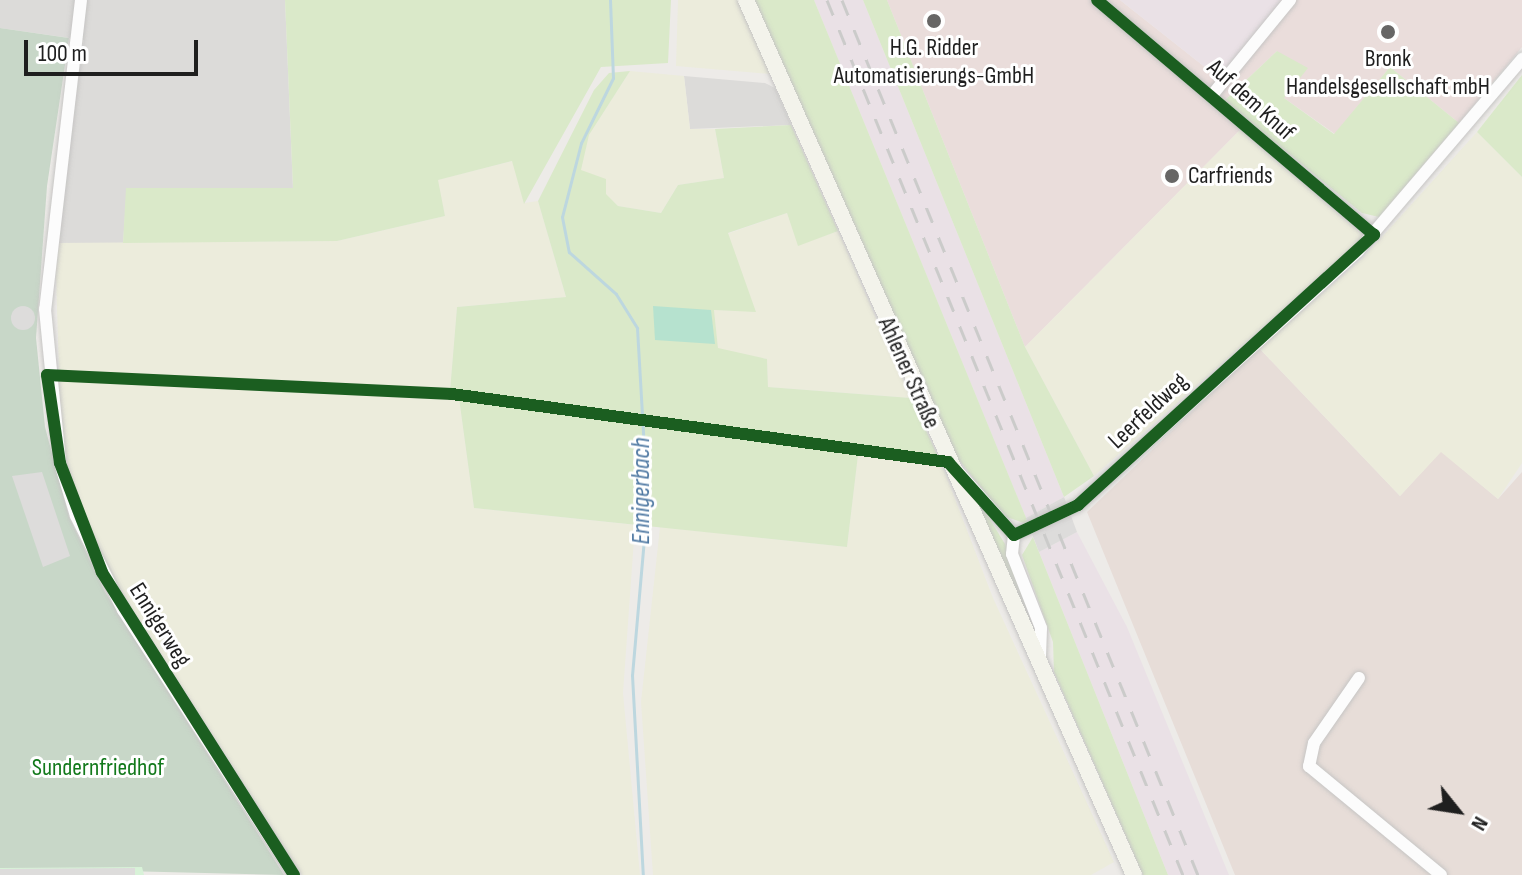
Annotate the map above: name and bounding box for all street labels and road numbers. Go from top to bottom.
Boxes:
street label: Auf dem Knuf [1201,53,1301,147]
street label: Ahlener Straße [872,313,946,433]
street label: Leerfeldweg [1102,367,1194,455]
street label: Ennigerweg [123,578,197,672]

